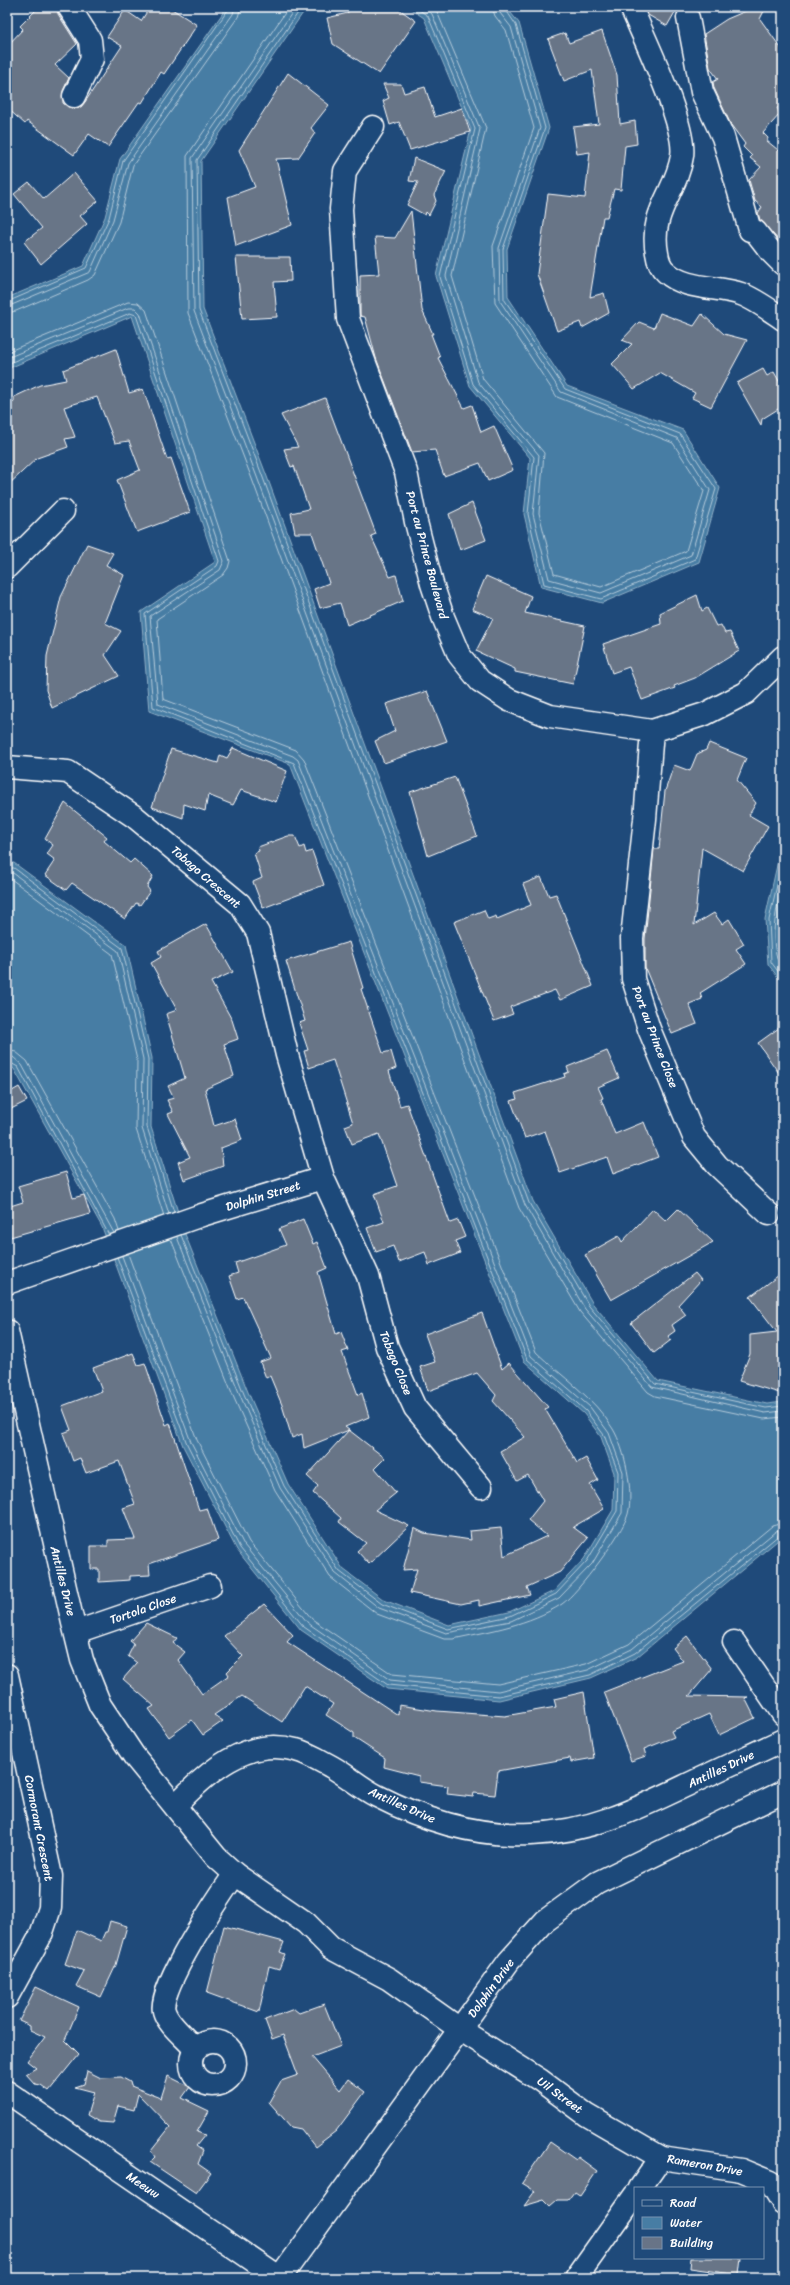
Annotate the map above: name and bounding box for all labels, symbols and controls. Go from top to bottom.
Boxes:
street label: Port au Prince Boulevard [399,488,455,622]
street label: Tobago Crescent [166,840,246,914]
street label: Port au Prince Close [625,983,685,1091]
street label: Dolphin Street [223,1174,303,1218]
street label: Tobago Close [373,1327,419,1399]
street label: Antilles Drive [43,1543,82,1618]
street label: Tortola Close [107,1587,179,1631]
street label: Antilles Drive [683,1744,758,1795]
street label: Cormorant Crescent [18,1773,60,1883]
street label: Antilles Drive [364,1780,439,1830]
street label: Dolphin Drive [462,1953,520,2023]
street label: Uil Street [532,2071,588,2119]
street label: Rameron Drive [665,2148,745,2182]
street label: Meeuw [122,2166,165,2205]
legend [634,2187,764,2259]
text: Road [670,2192,697,2214]
text: Water [670,2212,703,2234]
text: Building [670,2232,713,2254]

